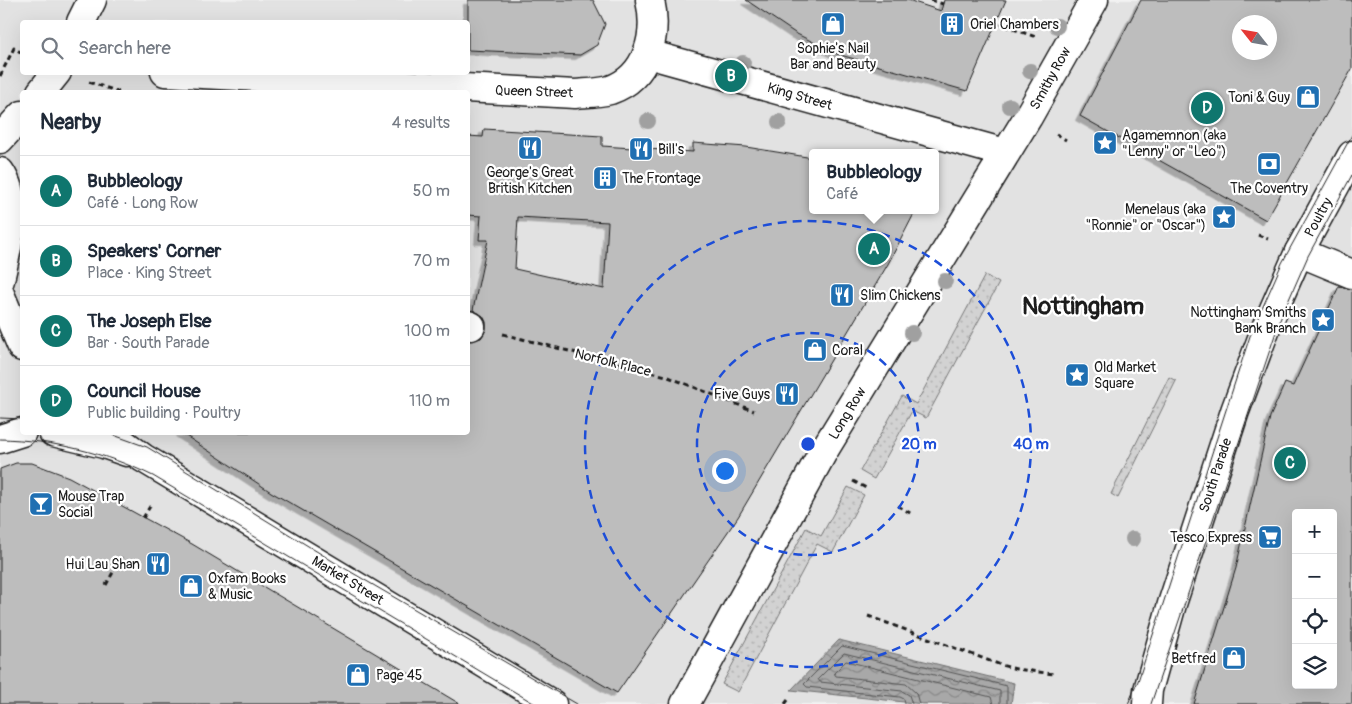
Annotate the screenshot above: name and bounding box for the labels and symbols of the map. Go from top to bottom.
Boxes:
shop icon: Sophie's Nail Bar and Beauty [820,11,846,37]
building icon: Oriel Chambers [939,11,965,37]
north arrow [1232,15,1277,60]
place label: Oriel Chambers [970,16,1060,33]
place label: Sophie's Nail Bar and Beauty [790,40,876,73]
street label: Smithy Row [1026,43,1075,113]
pin: B [715,57,747,95]
street label: King Street [765,79,835,114]
street label: Queen Street [495,82,574,101]
shop icon: Toni & Guy [1295,84,1321,110]
pin: D [1191,89,1223,127]
place label: Toni & Guy [1228,89,1290,106]
place label: Agamemnon (aka "Lenny" or "Leo") [1122,127,1226,160]
place icon: Agamemnon (aka "Lenny" or "Leo") [1092,130,1118,156]
restaurant icon: George's Great British Kitchen [517,135,543,161]
restaurant icon: Bill's [628,136,654,162]
place label: Bill's [658,141,685,158]
bank icon: The Coventry [1256,151,1282,177]
place label: George's Great British Kitchen [486,164,574,197]
building icon: The Frontage [592,165,618,191]
place label: The Frontage [622,170,701,187]
place label: The Coventry [1230,180,1308,197]
street label: Poultry [1301,195,1336,240]
place label: Menelaus (aka "Ronnie" or "Oscar") [1085,201,1206,234]
place icon: Menelaus (aka "Ronnie" or "Oscar") [1211,204,1237,230]
pin: A [858,230,890,268]
restaurant icon: Slim Chickens [829,282,855,308]
place label: Slim Chickens [860,287,941,304]
district label: Nottingham [1022,292,1144,321]
place label: Nottingham Smiths Bank Branch [1190,304,1307,337]
place icon: Nottingham Smiths Bank Branch [1310,307,1336,333]
shop icon: Coral [802,337,828,363]
place label: Coral [832,342,863,359]
street label: Norfolk Place [573,345,653,380]
place label: Old Market Square [1094,359,1156,392]
place icon: Old Market Square [1064,362,1090,388]
restaurant icon: Five Guys [774,381,800,407]
street label: Long Row [825,383,870,443]
place label: Five Guys [714,386,771,403]
centre of rings [799,435,817,453]
text: 20 m [901,435,937,454]
text: 40 m [1013,435,1049,454]
street label: South Parade [1195,436,1235,514]
pin: C [1274,444,1306,482]
your location [712,458,738,484]
place label: Mouse Trap Social [58,488,125,521]
bar icon: Mouse Trap Social [28,491,54,517]
supermarket icon: Tesco Express [1257,524,1283,550]
place label: Tesco Express [1170,529,1253,546]
restaurant icon: Hui Lau Shan [145,551,171,577]
street label: Market Street [309,552,387,609]
place label: Hui Lau Shan [66,556,140,573]
place label: Oxfam Books & Music [208,570,287,603]
shop icon: Oxfam Books & Music [178,573,204,599]
shop icon: Betfred [1221,645,1247,671]
place label: Betfred [1171,650,1216,667]
shop icon: Page 45 [345,662,371,688]
place label: Page 45 [376,667,422,684]

